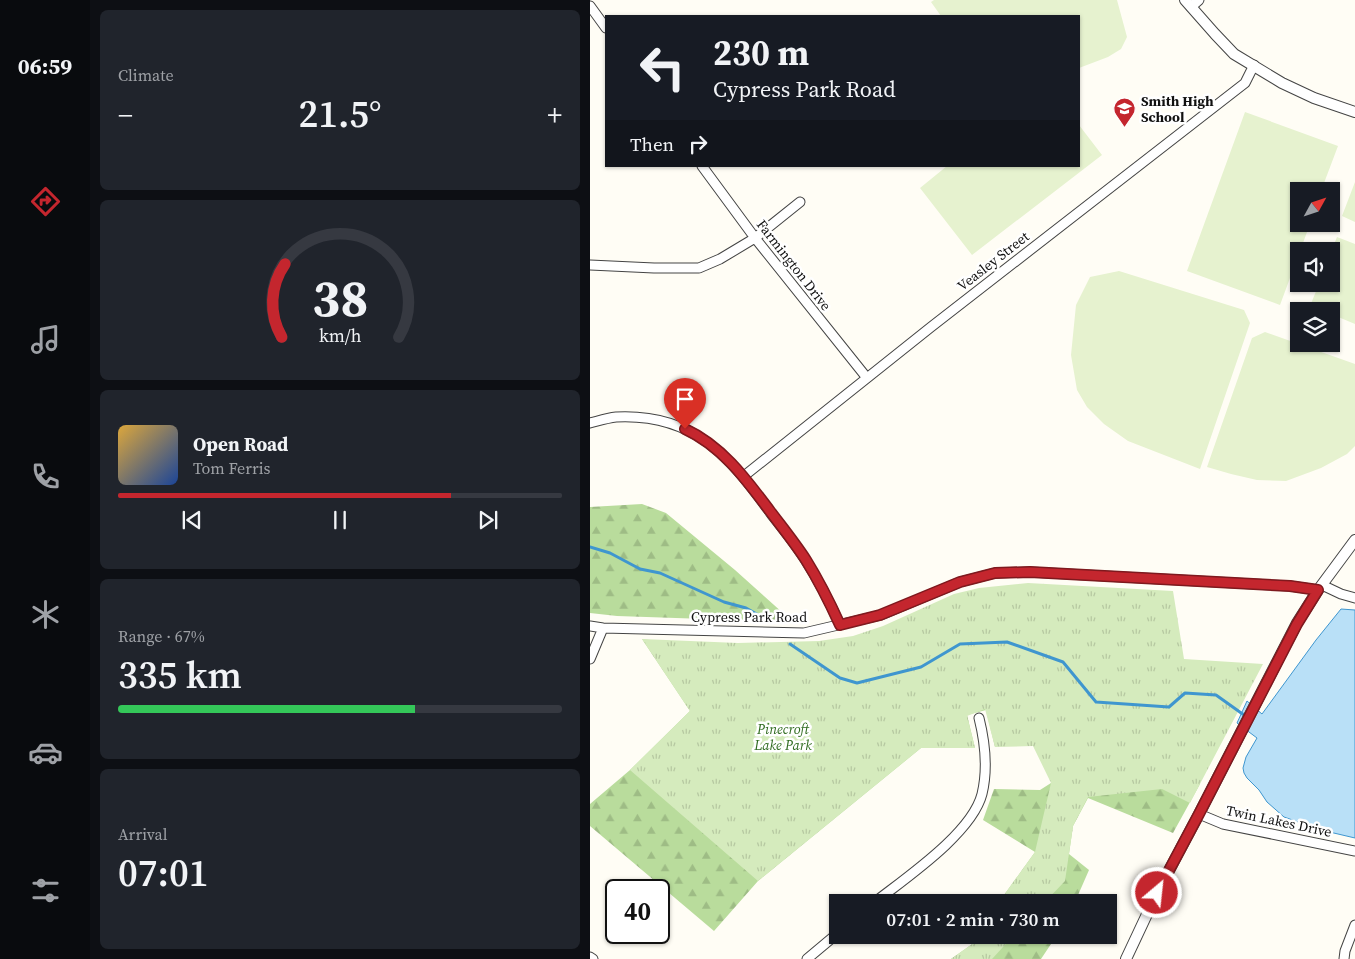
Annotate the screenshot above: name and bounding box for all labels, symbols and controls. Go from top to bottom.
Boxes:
text: 230 m [713,29,809,77]
icon: left [630,35,695,100]
text: 06:59 [18,51,72,81]
text: Climate [118,64,174,86]
text: Cypress Park Road [713,74,896,104]
text: 21.5° [298,88,382,140]
place label: Smith High School [1141,91,1214,127]
text: − [118,96,133,134]
text: + [547,96,562,134]
school or university icon: Smith High School [1113,97,1137,128]
icon: right [684,130,712,158]
text: Then [630,131,674,157]
north arrow [1290,182,1340,232]
map controls [1290,182,1340,352]
icon: directions [28,184,63,219]
street label: Farmington Drive [752,215,836,315]
street label: Veasley Street [953,226,1034,295]
button: sound [1290,242,1340,292]
text: 38 [312,262,368,333]
button: layers [1290,302,1340,352]
icon: music [28,322,63,357]
text: km/h [319,323,362,348]
pin [664,378,706,429]
icon: arrive [671,385,699,413]
text: Open Road [193,431,288,457]
text: Tom Ferris [193,457,271,479]
icon: phone [28,459,63,494]
icon: previous [178,506,206,534]
icon: pause [326,506,354,534]
icon: next [474,506,502,534]
icon: climate [28,597,63,632]
street label: Cypress Park Road [691,607,807,627]
text: Range · 67% [118,625,205,647]
text: 335 km [118,649,242,701]
park label: Pinecroft Lake Park [753,719,812,755]
icon: car [28,735,63,770]
street label: Twin Lakes Drive [1224,800,1334,842]
text: Arrival [118,823,167,845]
text: 07:01 [118,847,208,899]
position arrow [1130,866,1182,918]
icon: filters [28,873,63,908]
speed limit sign: 40 [605,879,670,944]
text: 07:01 · 2 min · 730 m [886,906,1060,932]

